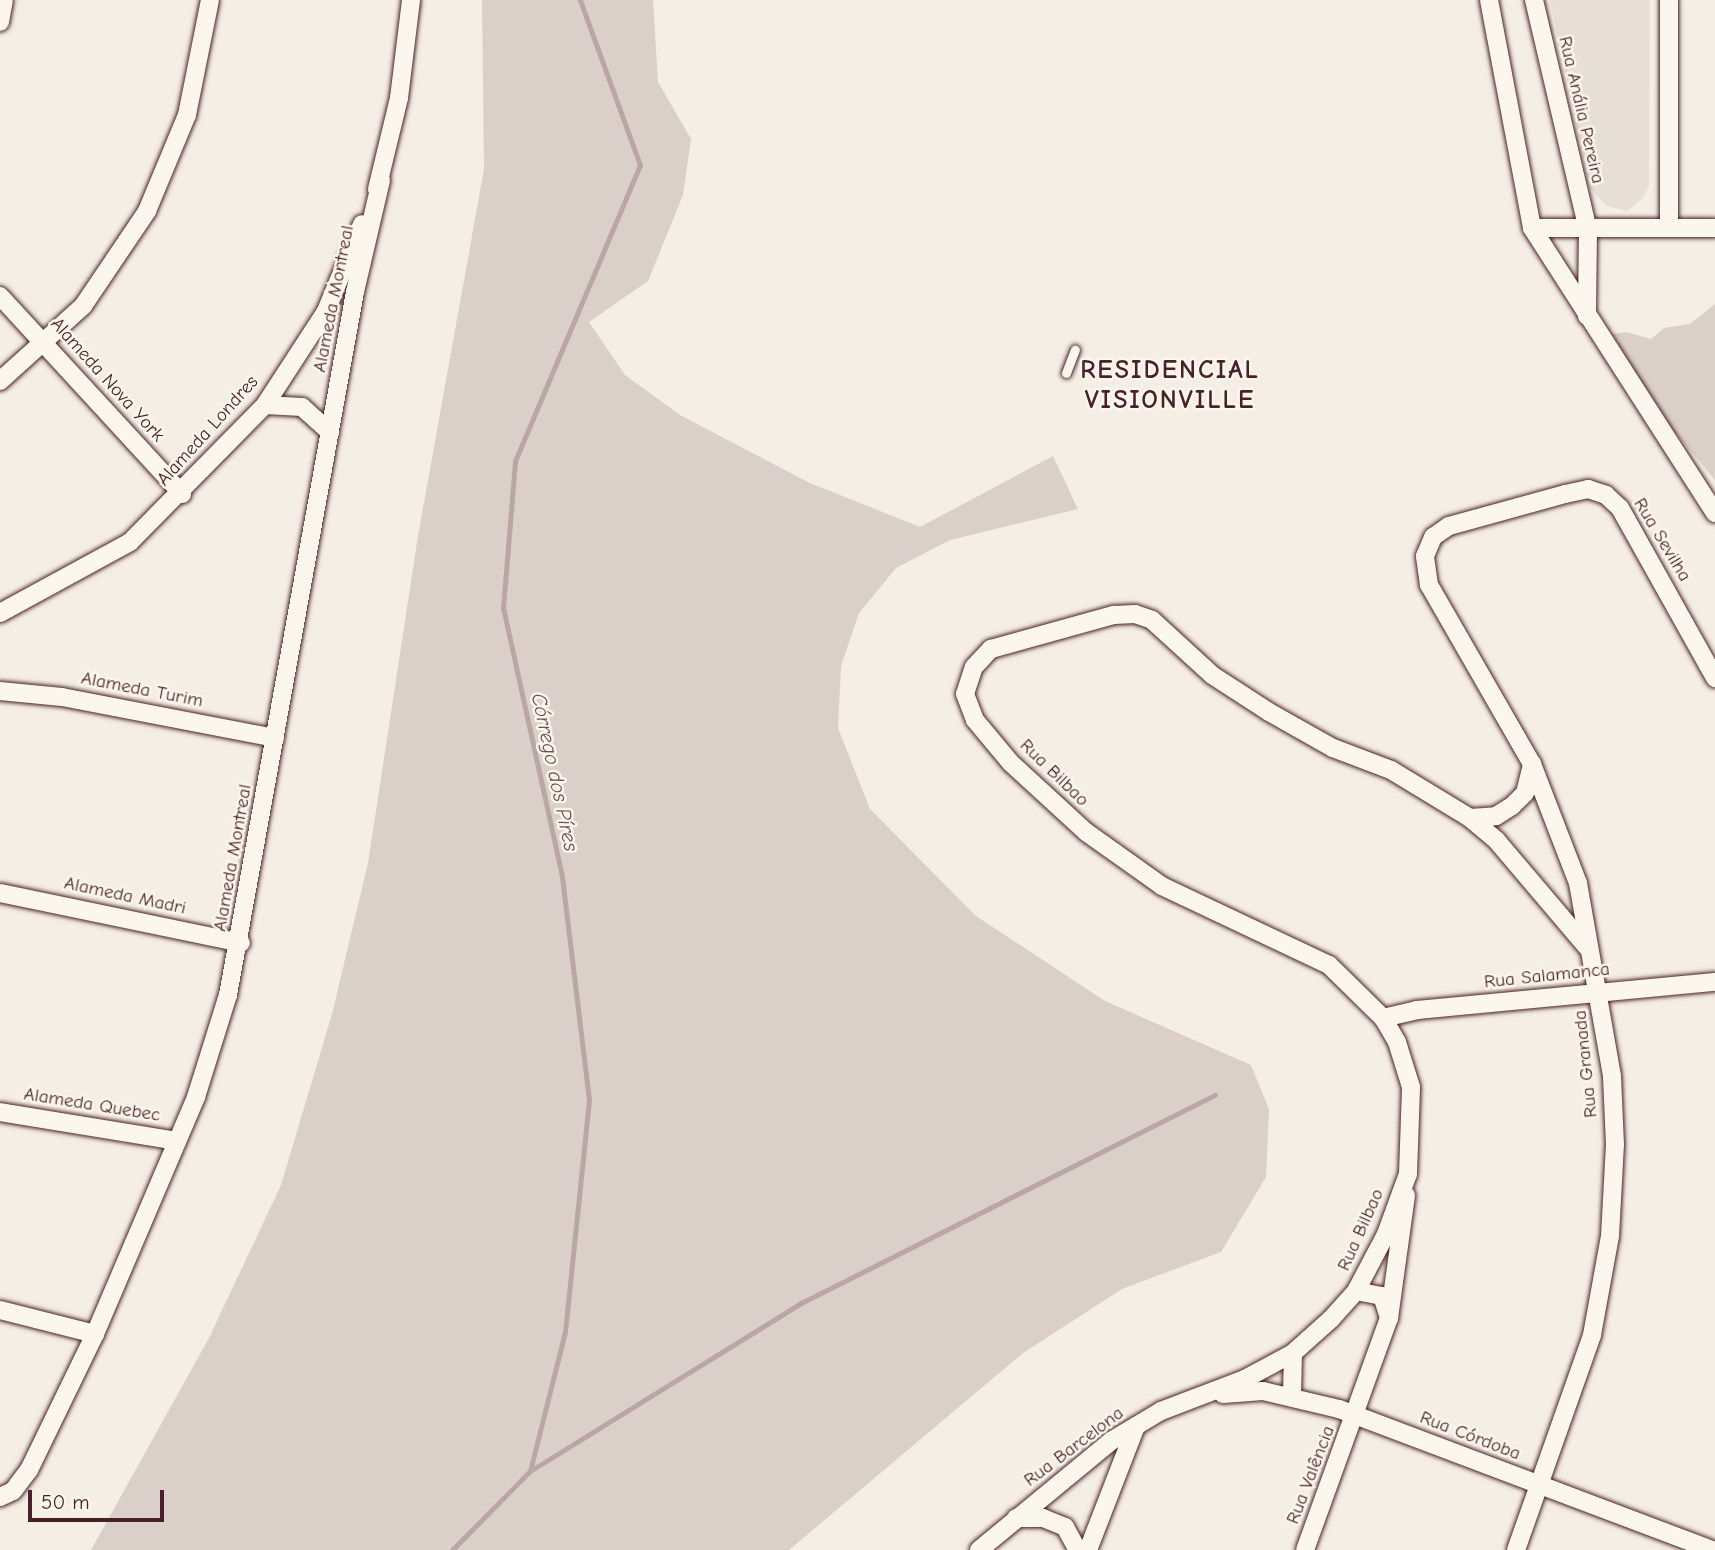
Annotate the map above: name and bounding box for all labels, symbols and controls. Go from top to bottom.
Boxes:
street label: Rua Anália Pereira [1553,34,1609,186]
street label: Alameda Montreal [309,224,359,374]
street label: Alameda Nova York [45,313,169,447]
district label: RESIDENCIAL VISIONVILLE [1082,355,1258,416]
street label: Alameda Londres [152,371,264,491]
street label: Rua Sevilha [1628,494,1696,586]
street label: Alameda Turim [79,667,205,713]
water label: Córrego dos Píres [526,691,584,853]
street label: Rua Bilbao [1015,734,1093,812]
street label: Alameda Montreal [209,783,257,933]
street label: Alameda Madri [62,872,188,920]
street label: Rua Salamanca [1483,958,1611,994]
street label: Rua Granada [1569,1009,1603,1119]
street label: Alameda Quebec [22,1083,162,1127]
street label: Rua Bilbao [1333,1185,1389,1275]
street label: Rua Barcelona [1020,1402,1128,1492]
street label: Rua Córdoba [1416,1406,1524,1466]
street label: Rua Valência [1282,1423,1340,1527]
scale bar [32,1476,168,1520]
text: 50 m [41,1490,90,1514]

